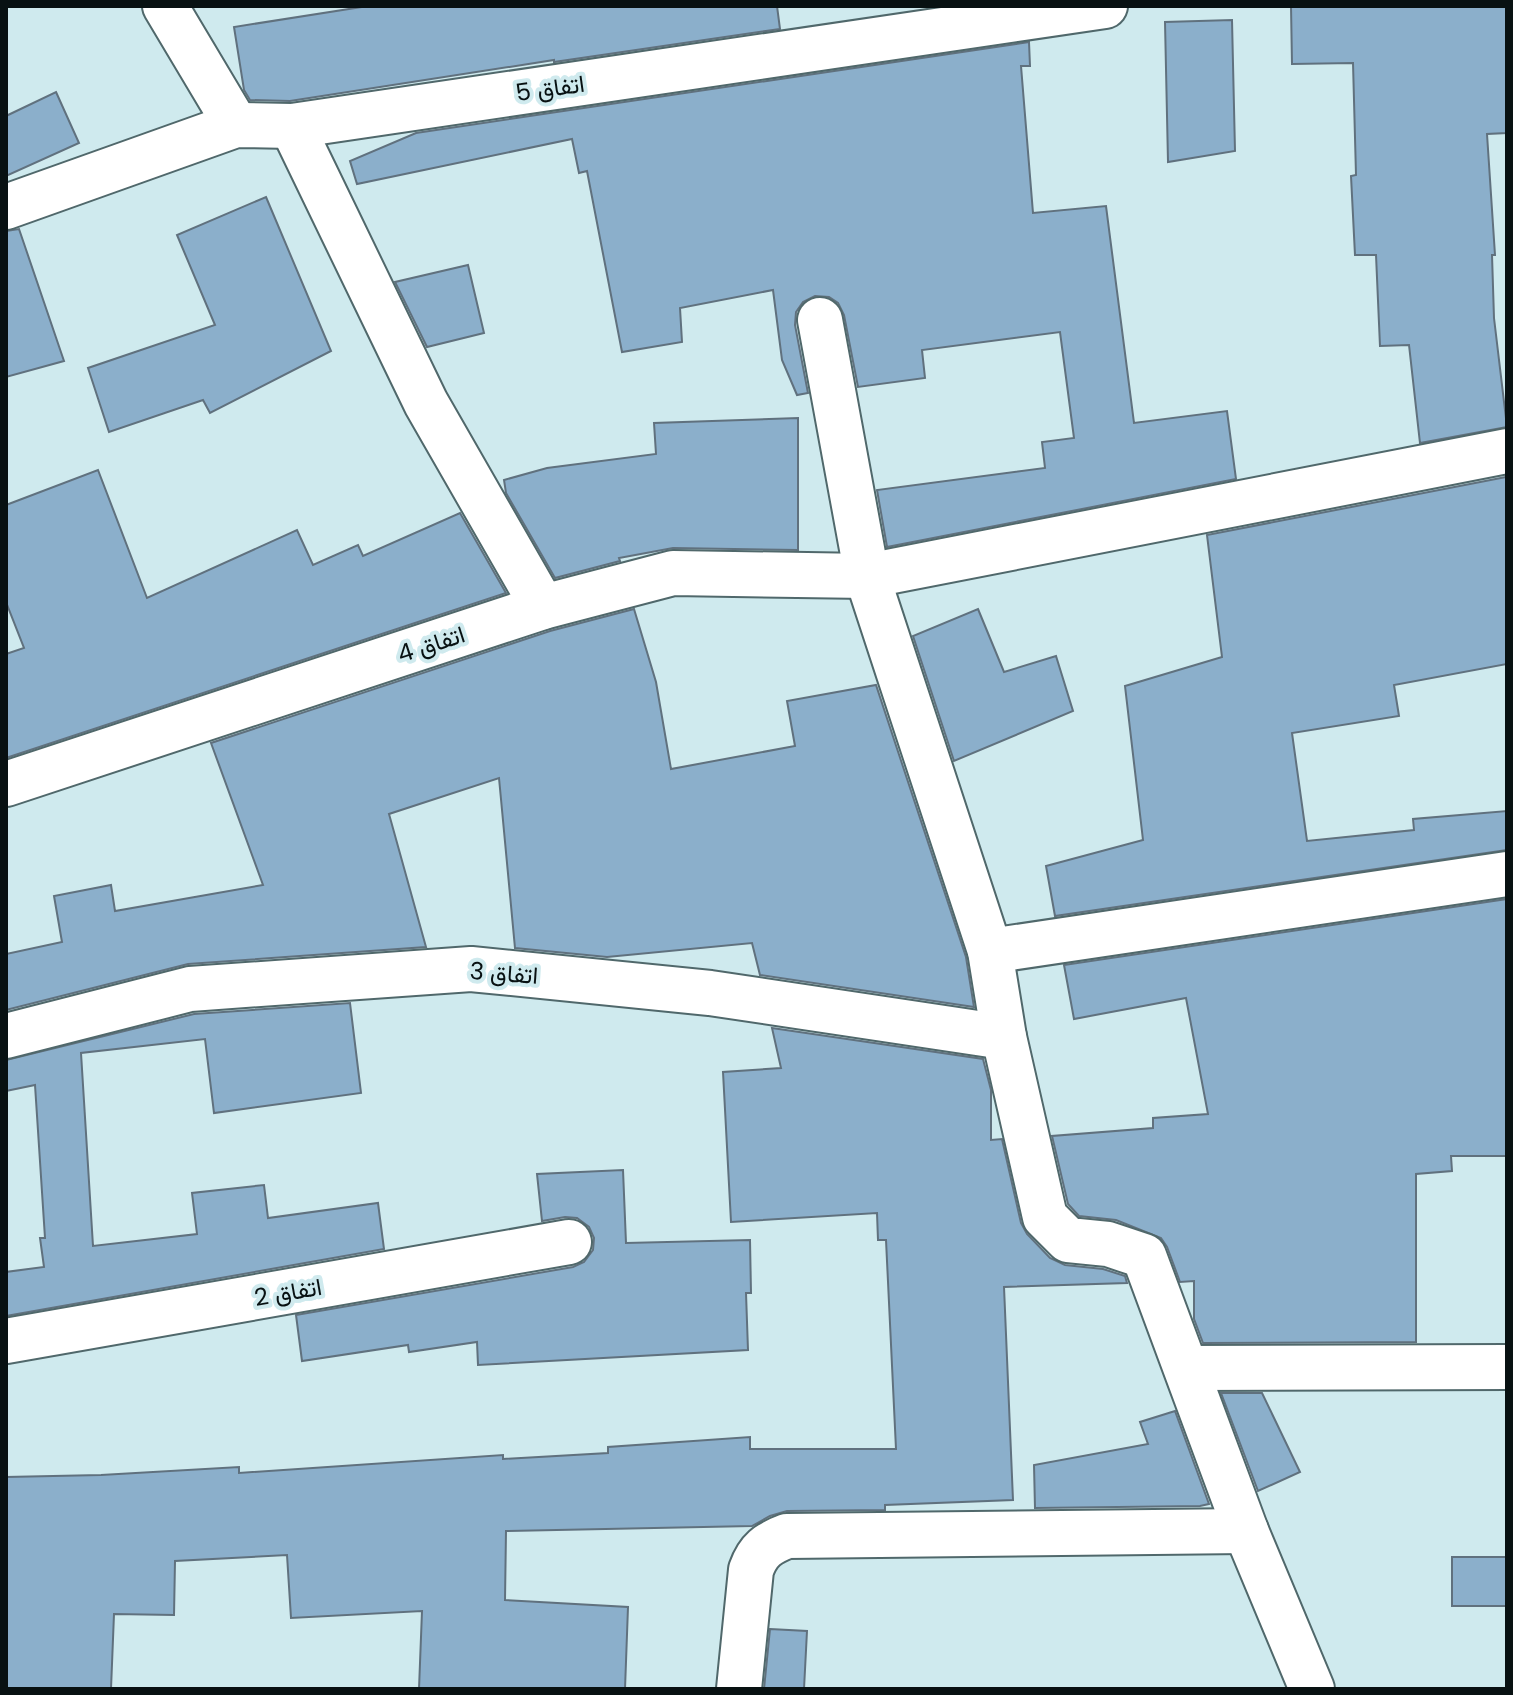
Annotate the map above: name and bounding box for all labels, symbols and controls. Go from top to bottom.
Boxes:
street label: اتفاق 5 [513,67,587,109]
street label: اتفاق 4 [393,618,469,670]
street label: اتفاق 3 [469,954,539,992]
street label: اتفاق 2 [252,1270,324,1314]

